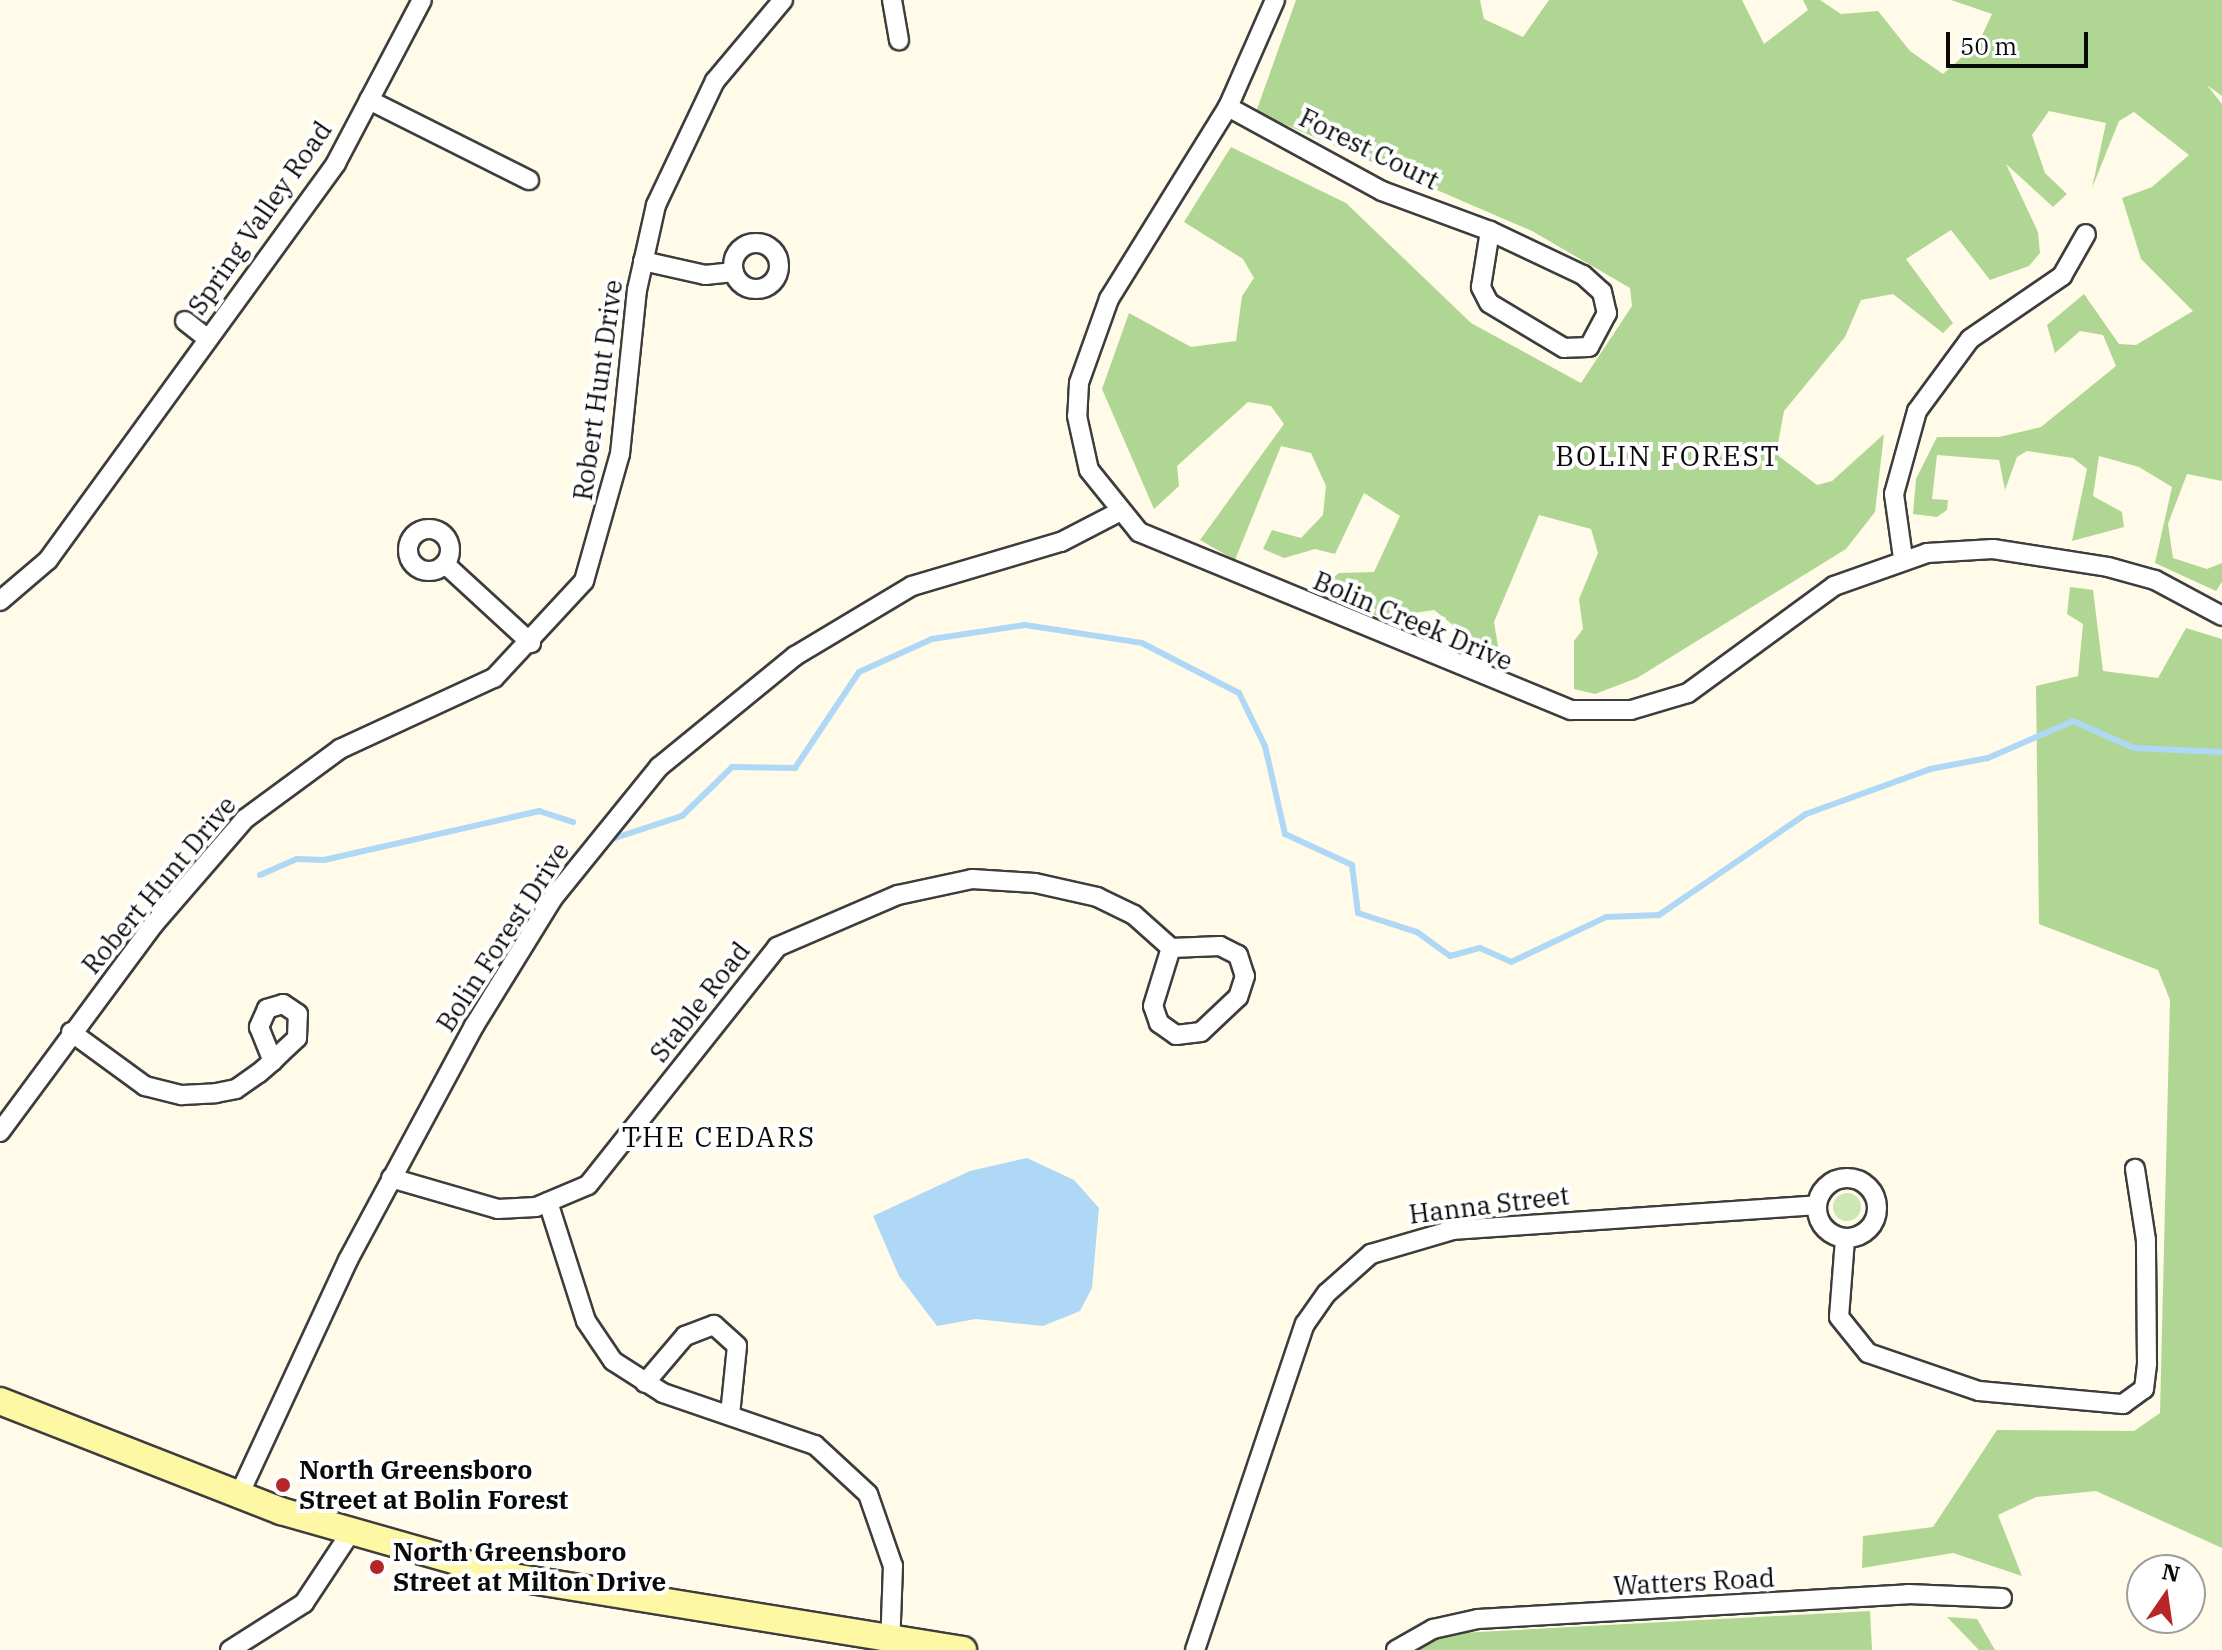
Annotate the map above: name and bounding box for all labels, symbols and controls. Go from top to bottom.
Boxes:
scale bar [1950,16,2092,66]
text: 50 m [1960,30,2017,62]
street label: Forest Court [1294,102,1444,196]
street label: Spring Valley Road [182,115,338,321]
street label: Robert Hunt Drive [567,278,629,502]
district label: BOLIN FOREST [1555,439,1781,473]
street label: Bolin Creek Drive [1309,565,1517,677]
street label: Robert Hunt Drive [76,790,242,980]
street label: Bolin Forest Drive [430,836,576,1038]
street label: Stable Road [643,936,757,1068]
district label: THE CEDARS [622,1120,816,1154]
street label: Hanna Street [1407,1180,1571,1230]
place label: North Greensboro Street at Bolin Forest [299,1454,568,1516]
marker: North Greensboro Street at Bolin Forest [274,1476,292,1494]
place label: North Greensboro Street at Milton Drive [393,1536,666,1598]
north arrow [2126,1554,2206,1634]
text: N [2159,1556,2183,1588]
marker: North Greensboro Street at Milton Drive [368,1558,386,1576]
street label: Watters Road [1612,1562,1776,1602]

